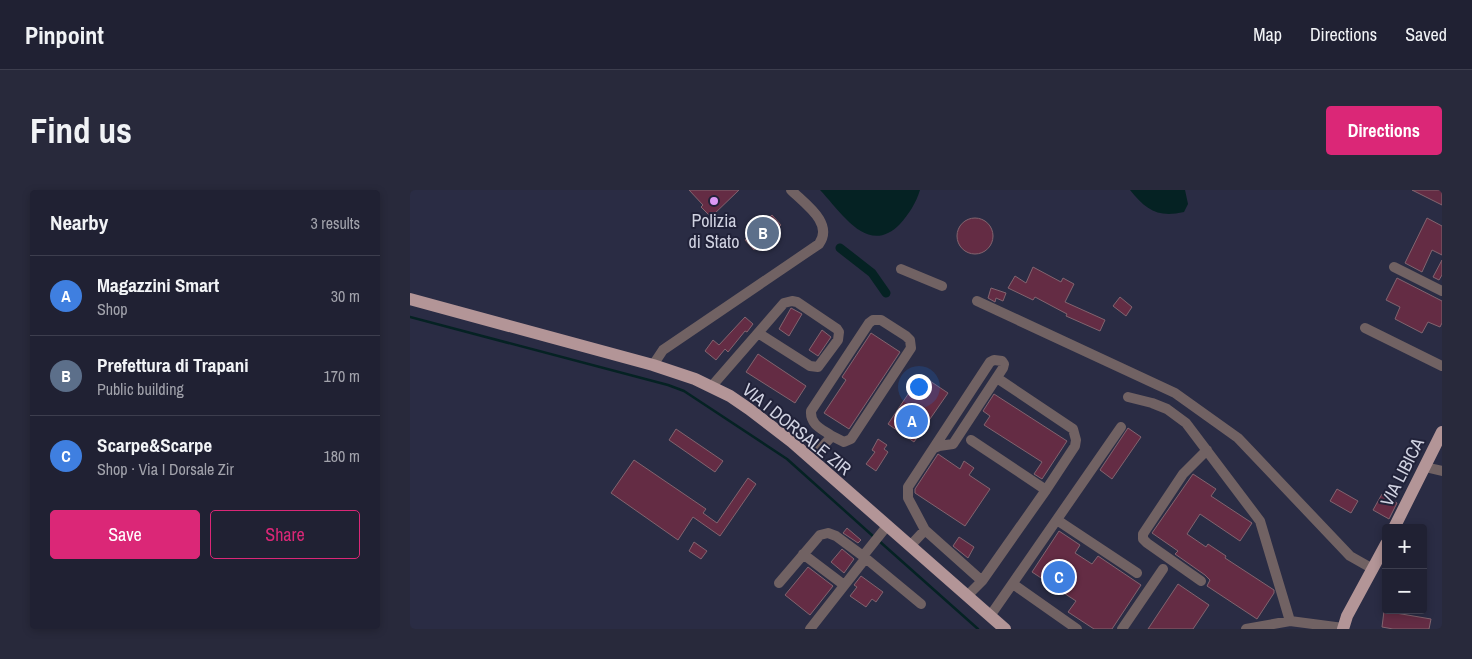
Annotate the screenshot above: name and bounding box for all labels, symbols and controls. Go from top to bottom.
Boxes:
text: Pinpoint [25,19,104,51]
text: Map [1253,22,1282,47]
text: Directions [1310,22,1377,47]
text: Saved [1405,22,1447,47]
button: Directions [1326,106,1442,155]
text: Find us [30,107,132,154]
marker: Polizia di Stato [708,195,720,207]
text: Nearby [50,208,108,237]
place label: Polizia di Stato [689,208,739,254]
text: 3 results [310,212,360,234]
pin: B [747,214,779,252]
text: Magazzini Smart [97,272,219,298]
text: A [61,285,71,307]
text: 30 m [331,285,360,307]
text: Shop [97,298,128,320]
text: Prefettura di Trapani [97,352,249,378]
text: B [61,365,71,387]
text: 170 m [324,365,360,387]
your location [906,374,932,400]
street label: VIA I DORSALE ZIR [737,377,857,481]
text: Public building [97,378,184,400]
pin: A [896,402,928,440]
text: Scarpe&Scarpe [97,432,212,458]
street label: VIA LIBICA [1374,433,1430,511]
text: C [61,445,71,467]
text: 180 m [324,445,360,467]
text: Shop · Via I Dorsale Zir [97,458,234,480]
button: Save [50,510,200,559]
button: Share [210,510,360,559]
map controls [1382,524,1427,614]
button: + [1382,524,1427,569]
pin: C [1043,558,1075,596]
button: − [1382,569,1427,614]

